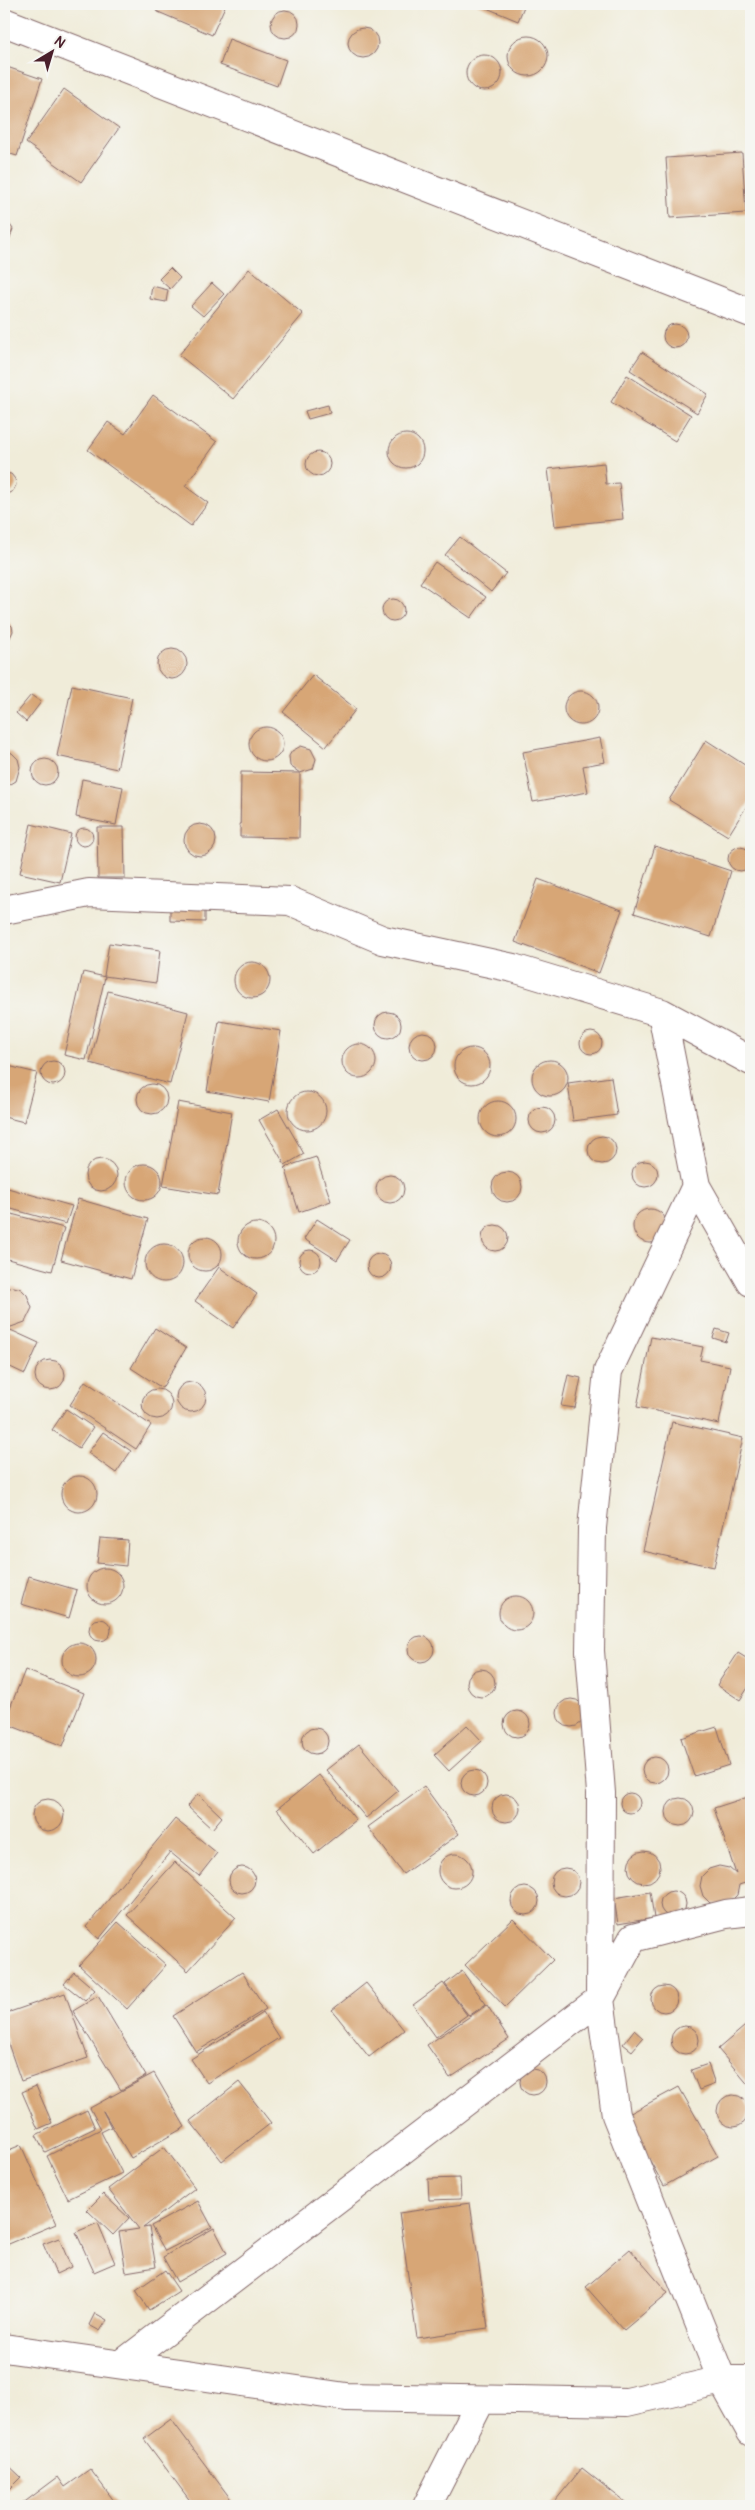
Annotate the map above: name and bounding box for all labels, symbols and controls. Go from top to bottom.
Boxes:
north arrow [28,28,78,78]
text: N [51,33,69,52]

